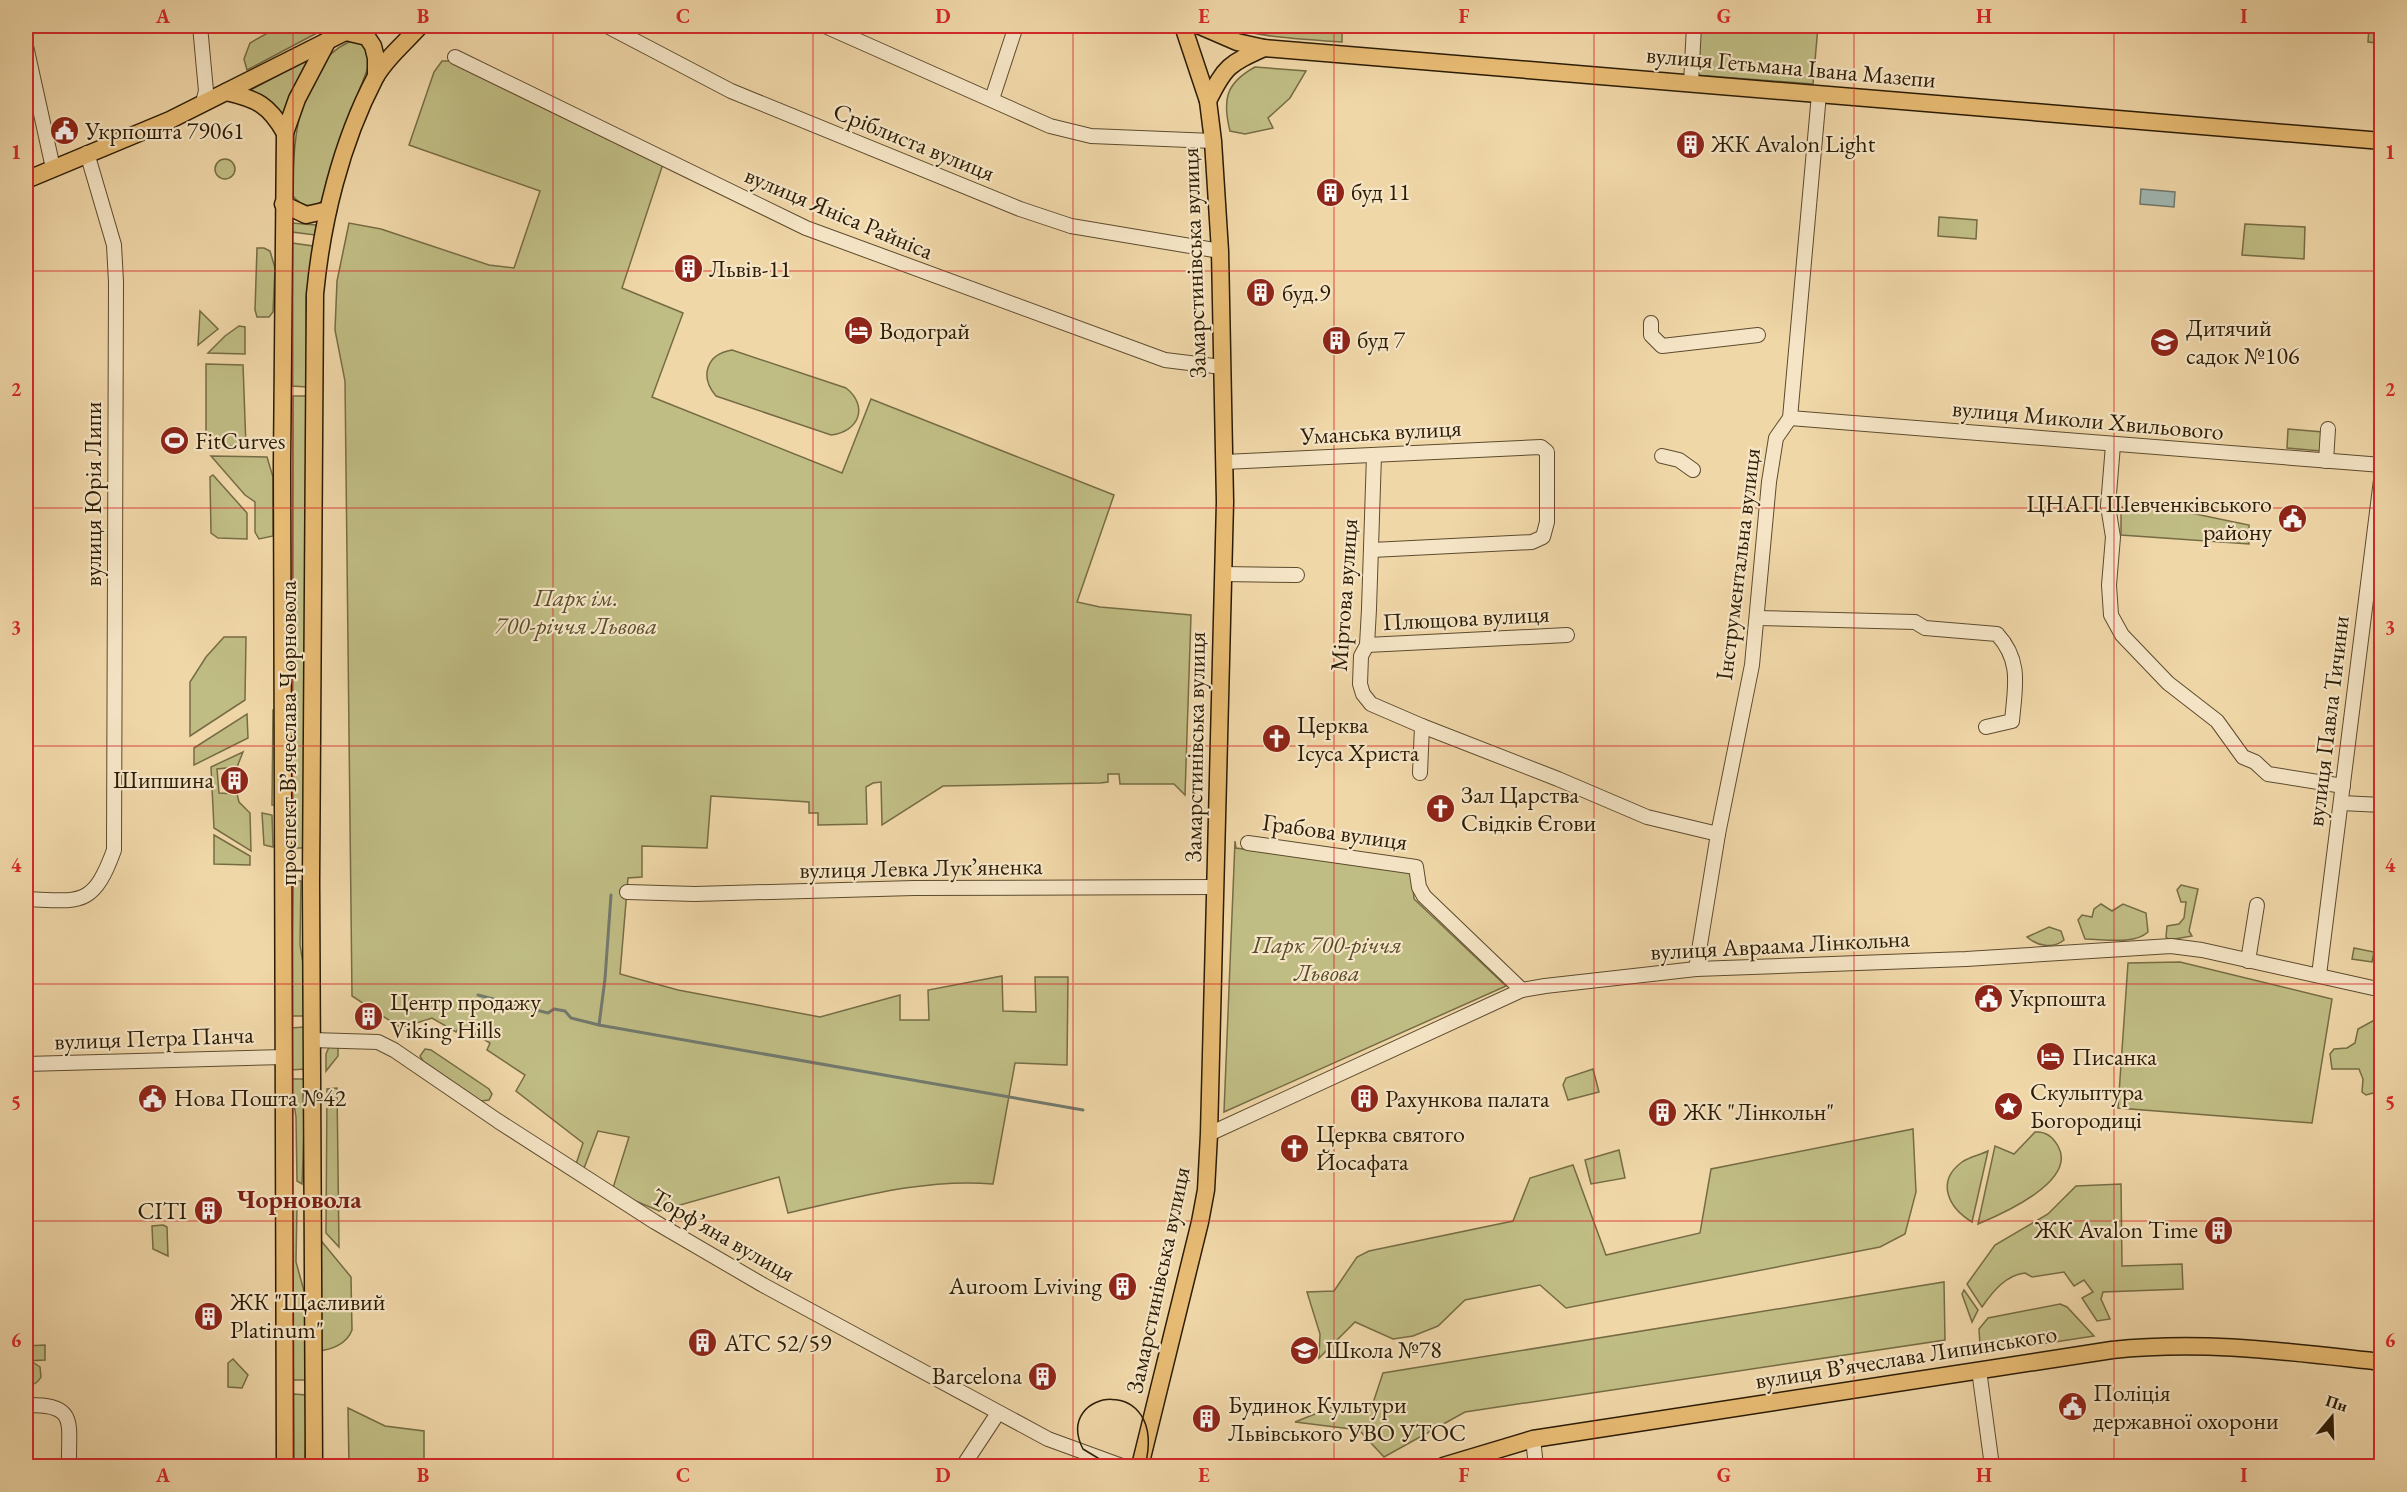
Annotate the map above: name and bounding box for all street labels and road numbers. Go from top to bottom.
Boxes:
street label: вулиця Гетьмана Івана Мазепи [1645,38,1938,95]
street label: Сріблиста вулиця [829,95,1000,188]
street label: Замарстинівська вулиця [1174,147,1213,379]
street label: вулиця Яніса Райніса [740,159,938,266]
street label: вулиця Миколи Хвильового [1951,392,2225,447]
street label: вулиця Юрія Липи [77,401,108,586]
street label: Уманська вулиця [1299,412,1463,451]
street label: Інструментальна вулиця [1708,446,1767,682]
street label: Міртова вулиця [1323,517,1364,672]
street label: проспект Вʼячеслава Чорновола [272,580,303,886]
street label: Плющова вулиця [1382,598,1551,637]
street label: вулиця Павла Тичини [2299,614,2356,828]
street label: Замарстинівська вулиця [1177,631,1212,863]
street label: Грабова вулиця [1261,806,1410,857]
street label: вулиця Левка Лукʼяненка [799,850,1043,885]
street label: вулиця Авраама Лінкольна [1649,922,1911,967]
street label: вулиця Петра Панча [54,1019,255,1056]
street label: Замарстинівська вулиця [1118,1163,1197,1396]
street label: Торфʼяна вулиця [646,1181,801,1288]
street label: вулиця Вʼячеслава Липинського [1753,1317,2059,1396]

